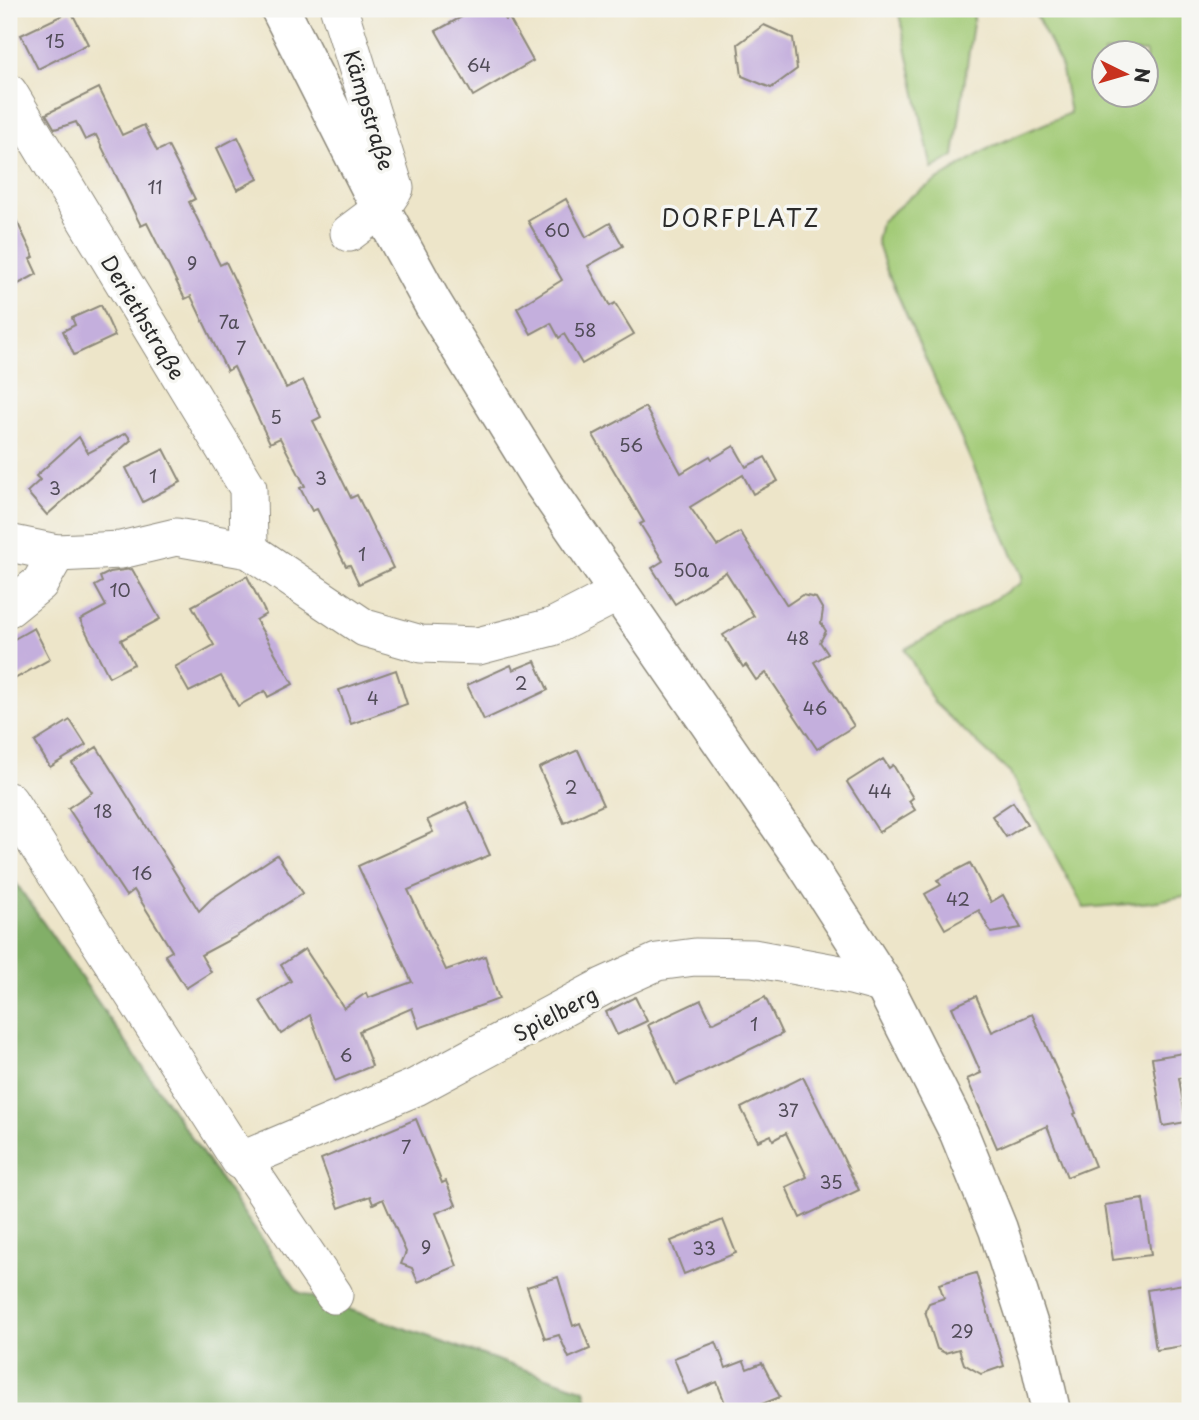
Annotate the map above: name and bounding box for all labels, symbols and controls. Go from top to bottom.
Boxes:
house number: 15 [45,27,65,54]
north arrow [1090,38,1160,108]
street label: Kämpstraße [337,46,403,174]
house number: 64 [467,51,491,78]
text: N [1128,67,1158,84]
house number: 11 [147,173,163,200]
district label: DORFPLATZ [661,200,821,235]
house number: 60 [544,216,570,243]
street label: Deriethstraße [94,248,194,386]
house number: 9 [187,249,197,276]
house number: 7a [219,308,240,335]
house number: 58 [574,316,596,343]
house number: 7 [236,334,246,361]
house number: 5 [270,403,282,430]
house number: 56 [619,431,643,458]
house number: 1 [149,462,157,489]
house number: 3 [315,464,327,491]
house number: 3 [49,474,61,501]
house number: 1 [358,540,366,567]
house number: 50a [673,556,710,583]
house number: 10 [109,576,131,603]
house number: 48 [786,624,810,651]
house number: 2 [515,669,527,696]
house number: 4 [367,684,379,711]
house number: 46 [803,694,827,721]
house number: 2 [565,773,577,800]
house number: 44 [868,777,892,804]
house number: 18 [93,797,113,824]
house number: 16 [132,859,152,886]
house number: 42 [946,885,970,912]
street label: Spielberg [507,977,603,1049]
house number: 1 [750,1010,758,1037]
house number: 6 [340,1041,352,1068]
house number: 37 [777,1096,799,1123]
house number: 7 [401,1133,411,1160]
house number: 35 [819,1168,843,1195]
house number: 9 [421,1233,431,1260]
house number: 33 [692,1234,716,1261]
house number: 29 [951,1317,973,1344]

